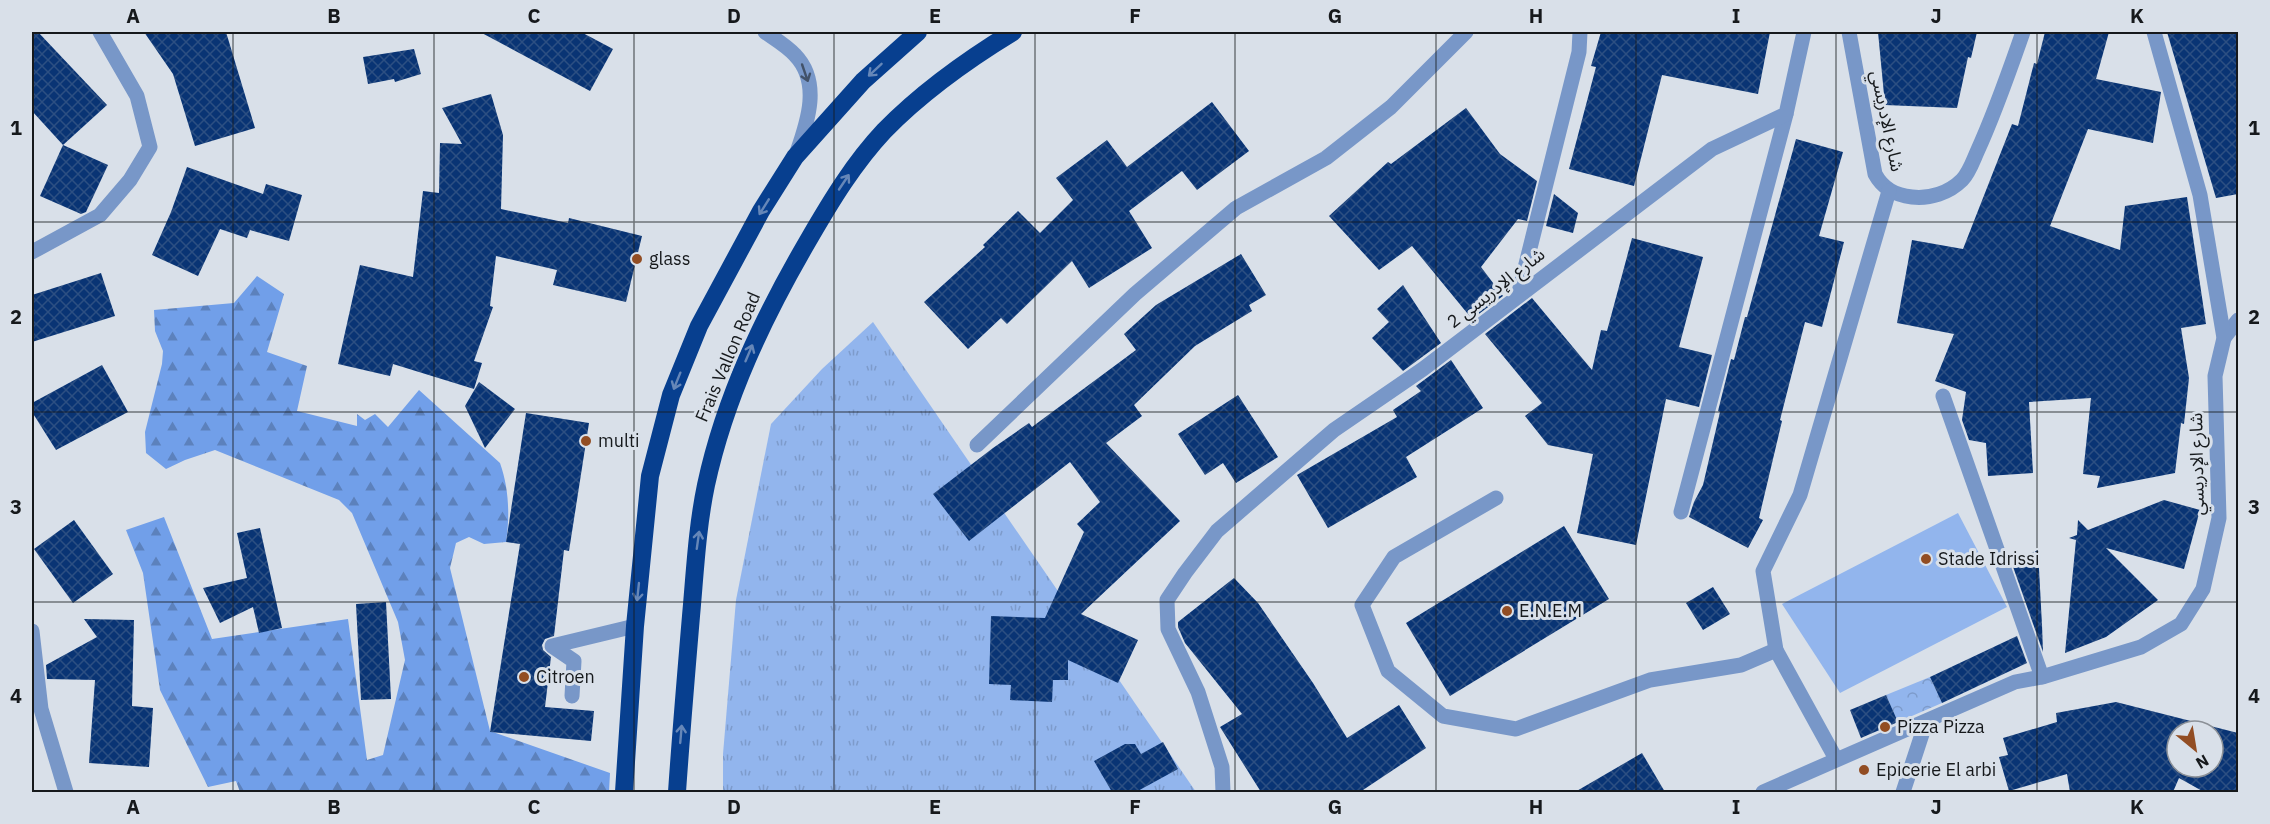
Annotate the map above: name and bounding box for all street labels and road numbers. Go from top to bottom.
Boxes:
street label: شارع الإدريسي [1863,68,1909,174]
street label: شارع الإدريسي 2 [1442,242,1551,335]
street label: Frais Vallon Road [690,288,765,425]
street label: شارع الإدريسي [2184,412,2212,516]

